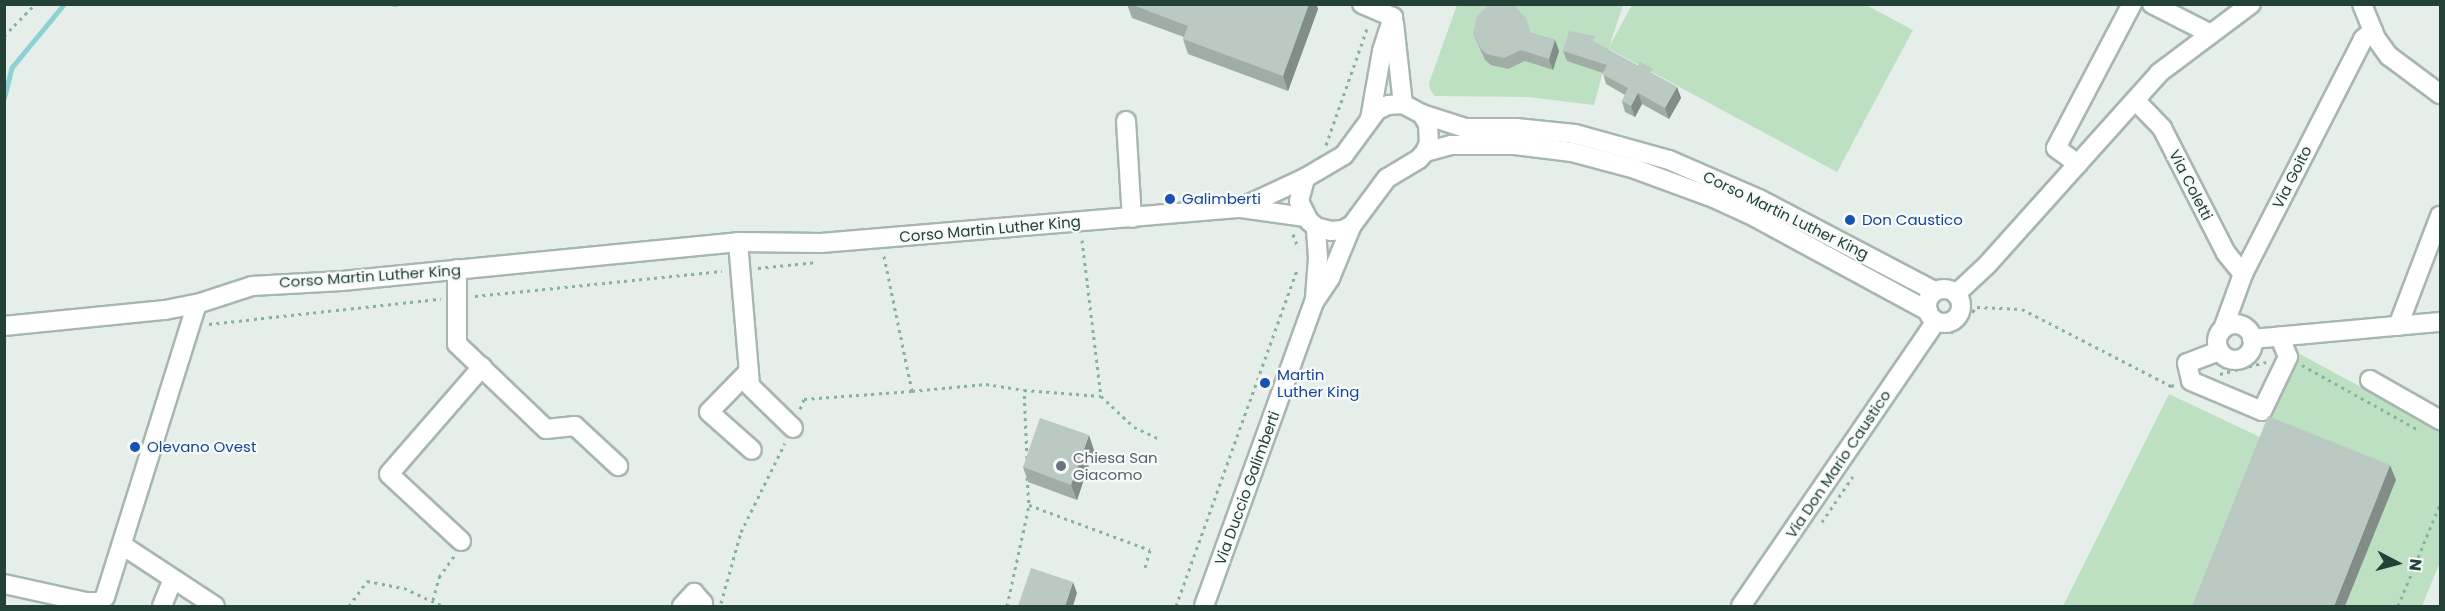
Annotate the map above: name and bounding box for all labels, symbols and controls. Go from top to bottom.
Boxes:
street label: Via Goito [2269,143,2315,211]
street label: Via Coletti [2166,147,2216,223]
street label: Corso Martin Luther King [1700,167,1872,263]
place label: Galimberti [1182,190,1261,208]
marker: Galimberti [1163,192,1177,206]
place label: Don Caustico [1862,211,1963,229]
street label: Corso Martin Luther King [899,212,1081,246]
marker: Don Caustico [1843,213,1857,227]
street label: Corso Martin Luther King [279,261,461,291]
place label: Martin Luther King [1277,365,1359,400]
marker: Martin Luther King [1258,376,1272,390]
street label: Via Don Mario Caustico [1782,387,1894,541]
street label: Via Duccio Galimberti [1211,409,1283,567]
place label: Olevano Ovest [147,438,256,456]
marker: Olevano Ovest [128,440,142,454]
place label: Chiesa San Giacomo [1073,448,1158,483]
marker: Chiesa San Giacomo [1054,459,1068,473]
north arrow [2367,533,2427,593]
text: N [2403,558,2427,572]

